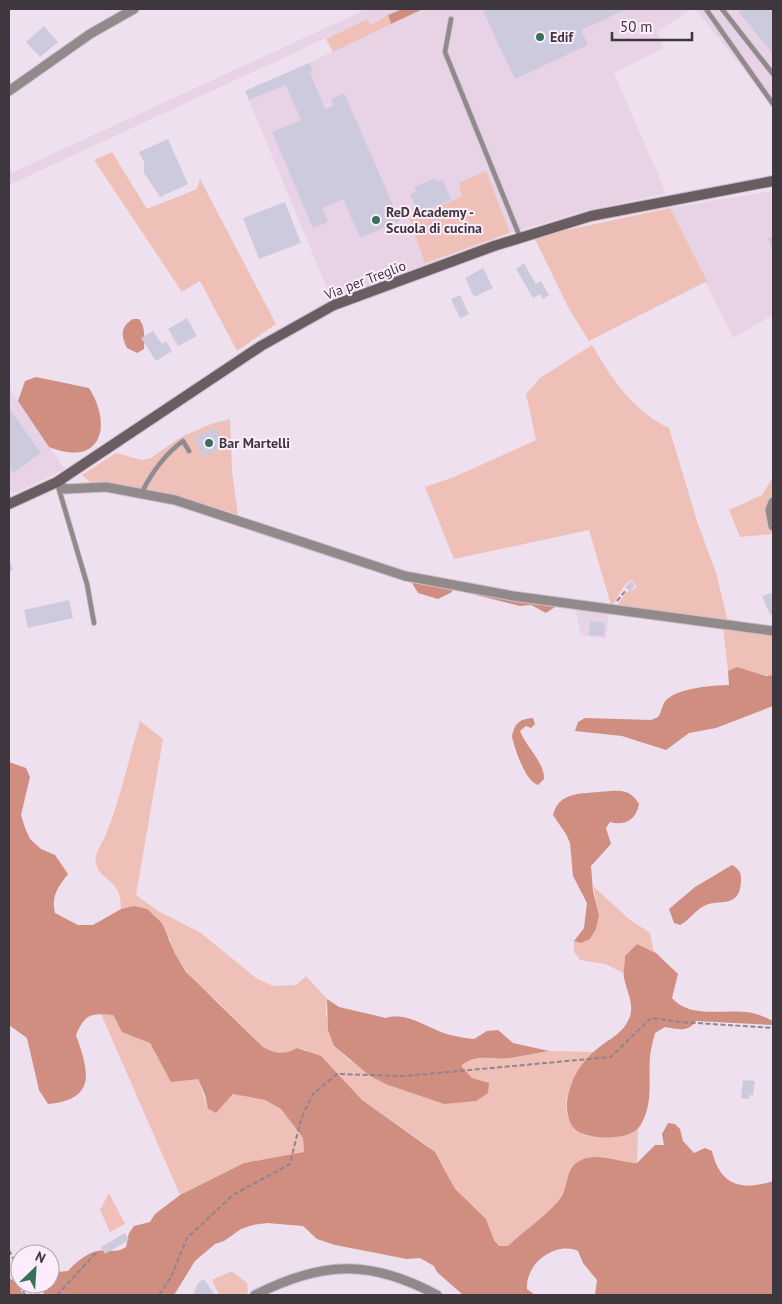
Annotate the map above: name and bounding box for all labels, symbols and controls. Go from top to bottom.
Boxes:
scale bar [612,10,692,42]
text: 50 m [620,17,653,36]
place label: Edif [550,28,575,46]
marker: Edif [534,31,546,43]
place label: ReD Academy - Scuola di cucina [386,203,482,237]
marker: ReD Academy - Scuola di cucina [370,214,382,226]
street label: Via per Treglio [321,256,408,304]
place label: Bar Martelli [219,434,290,452]
marker: Bar Martelli [203,437,215,449]
north arrow [10,1244,60,1294]
text: N [33,1247,48,1267]

